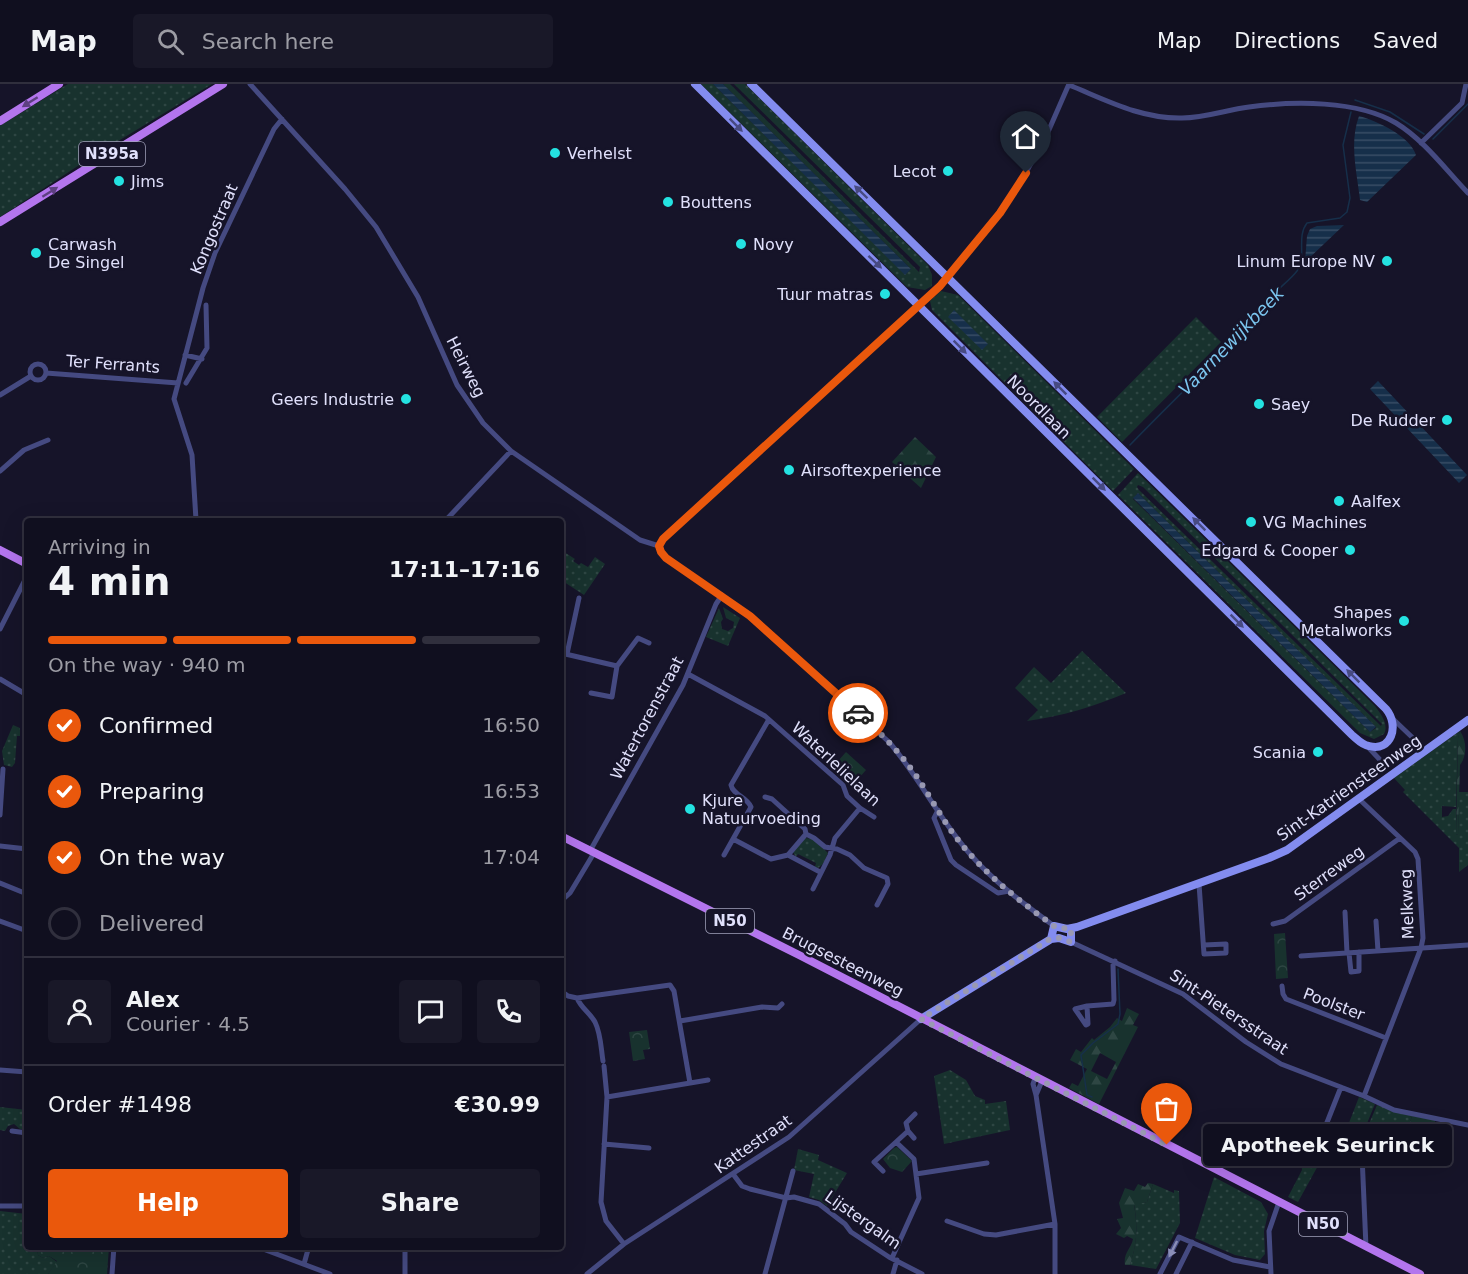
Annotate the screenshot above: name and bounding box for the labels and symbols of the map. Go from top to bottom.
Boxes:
one-way arrow [22,97,38,108]
pin [1000,111,1051,173]
one-way arrow [729,118,743,133]
road number: N395a [79,142,145,166]
place label: Verhelst [567,144,632,163]
marker: Verhelst [548,146,562,160]
place label: Lecot [893,162,936,181]
marker: Lecot [941,164,955,178]
place label: Jims [130,172,164,191]
marker: Jims [112,174,126,188]
street label: Kongostraat [186,181,242,277]
one-way arrow [42,186,58,197]
one-way arrow [855,186,869,200]
place label: Bouttens [680,193,752,212]
marker: Bouttens [661,195,675,209]
place label: Carwash De Singel [48,235,124,272]
place label: Novy [753,235,794,254]
marker: Novy [734,237,748,251]
marker: Carwash De Singel [29,246,43,260]
place label: Linum Europe NV [1236,252,1375,271]
marker: Linum Europe NV [1380,254,1394,268]
one-way arrow [867,255,882,268]
water label: Vaarnewijkbeek [1174,281,1289,399]
place label: Tuur matras [776,285,873,304]
marker: Tuur matras [878,287,892,301]
street label: Heirweg [443,333,489,401]
one-way arrow [952,340,966,354]
street label: Ter Ferrants [64,351,161,377]
street label: Noordlaan [1003,371,1075,443]
one-way arrow [1054,381,1068,395]
place label: Geers Industrie [271,390,394,409]
marker: Geers Industrie [399,392,413,406]
place label: Saey [1271,395,1310,414]
marker: Saey [1252,397,1266,411]
place label: De Rudder [1350,411,1435,430]
marker: De Rudder [1440,413,1454,427]
place label: Airsoftexperience [801,461,941,480]
marker: Airsoftexperience [782,463,796,477]
one-way arrow [1091,477,1106,491]
place label: Aalfex [1351,492,1401,511]
marker: Aalfex [1332,494,1346,508]
place label: VG Machines [1263,513,1367,532]
marker: VG Machines [1244,515,1258,529]
one-way arrow [1192,517,1206,532]
place label: Edgard & Cooper [1201,541,1338,560]
marker: Edgard & Cooper [1343,543,1357,557]
place label: Shapes Metalworks [1301,603,1392,640]
one-way arrow [1230,614,1244,628]
marker: Shapes Metalworks [1397,614,1411,628]
street label: Watertorenstraat [607,653,687,783]
one-way arrow [1346,670,1360,684]
courier [828,683,888,743]
street label: Waterlelielaan [788,718,884,810]
street label: Sint-Katriensteenweg [1273,731,1425,845]
place label: Scania [1253,743,1306,762]
marker: Scania [1311,745,1325,759]
place label: Kjure Natuurvoeding [702,791,821,828]
marker: Kjure Natuurvoeding [683,802,697,816]
street label: Sterreweg [1290,841,1368,905]
street label: Melkweg [1396,868,1418,940]
road number: N50 [706,909,754,933]
street label: Brugsesteenweg [779,923,907,1001]
street label: Sint-Pietersstraat [1166,965,1292,1059]
street label: Poolster [1301,984,1368,1025]
pin [1141,1083,1192,1145]
street label: Kattestraat [711,1111,795,1177]
callout: Apotheek Seurinck [1203,1124,1452,1166]
street label: Lijstergalm [821,1187,905,1253]
road number: N50 [1299,1212,1347,1236]
one-way arrow [1168,1241,1178,1258]

